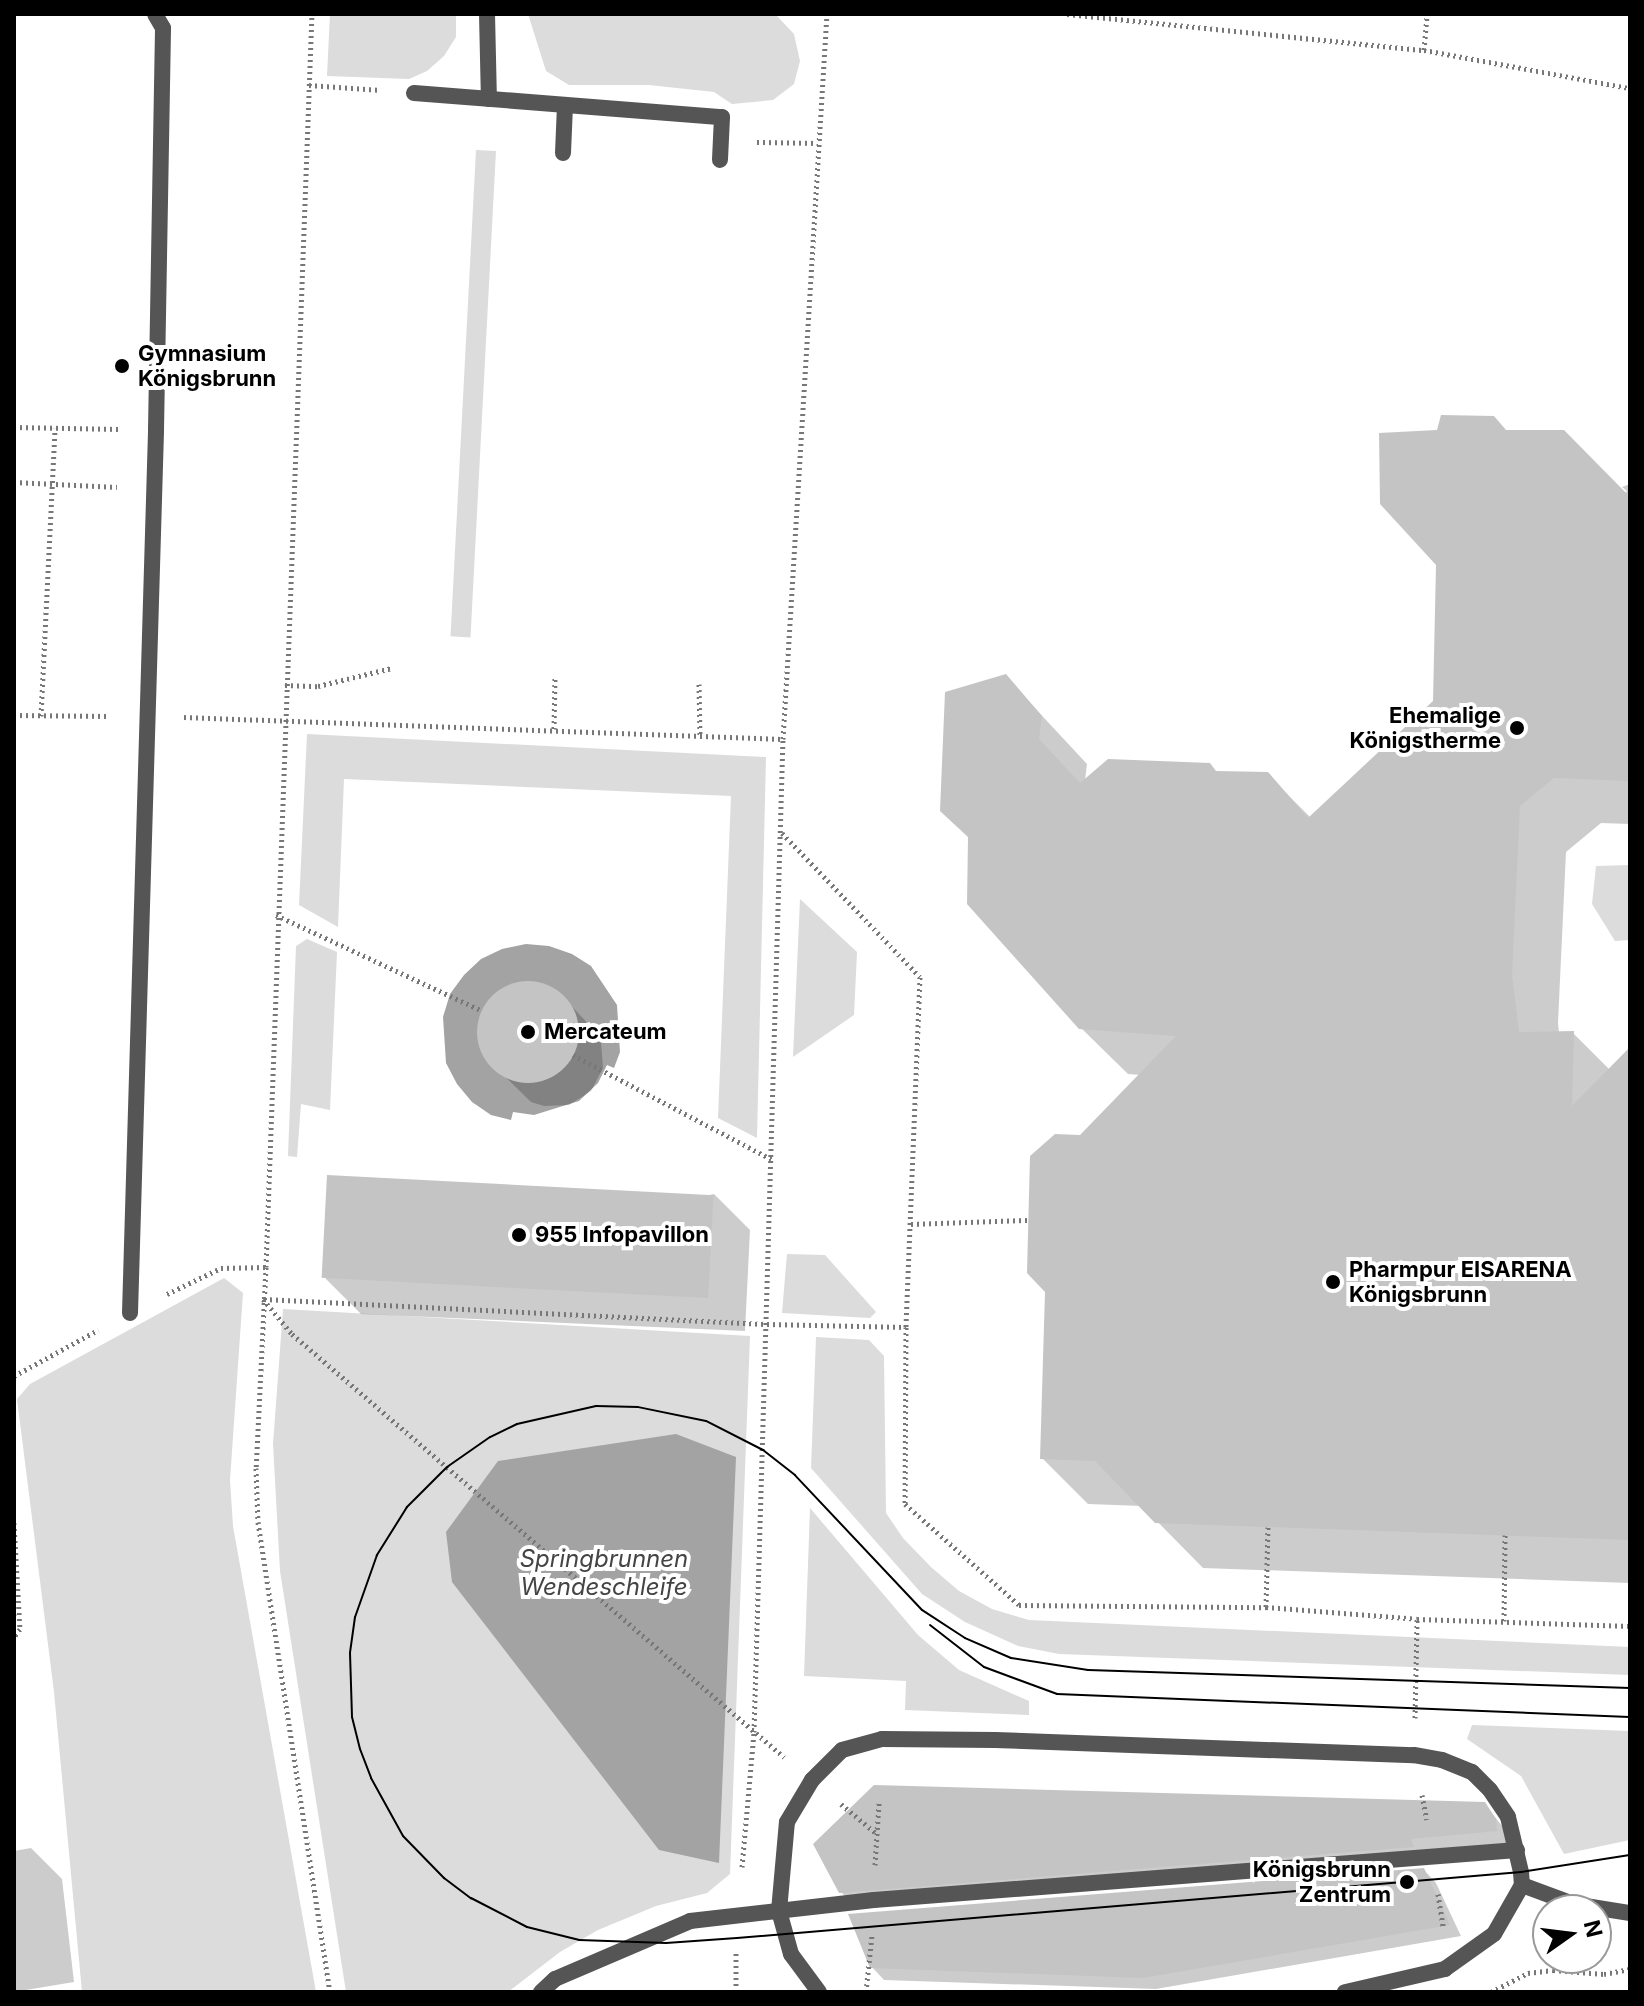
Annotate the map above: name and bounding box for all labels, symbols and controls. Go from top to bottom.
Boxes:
place label: Gymnasium Königsbrunn [138,340,276,392]
marker: Gymnasium Königsbrunn [113,357,131,375]
place label: Ehemalige Königstherme [1349,702,1501,754]
marker: Ehemalige Königstherme [1508,719,1526,737]
place label: Mercateum [544,1019,667,1045]
marker: Mercateum [519,1023,537,1041]
place label: 955 Infopavillon [535,1222,709,1248]
marker: 955 Infopavillon [510,1226,528,1244]
place label: Pharmpur EISARENA Königsbrunn [1349,1256,1572,1308]
marker: Pharmpur EISARENA Königsbrunn [1324,1273,1342,1291]
water label: Springbrunnen Wendeschleife [520,1545,688,1601]
place label: Königsbrunn Zentrum [1253,1856,1391,1908]
marker: Königsbrunn Zentrum [1398,1873,1416,1891]
north arrow [1532,1894,1612,1974]
text: N [1579,1917,1608,1940]

